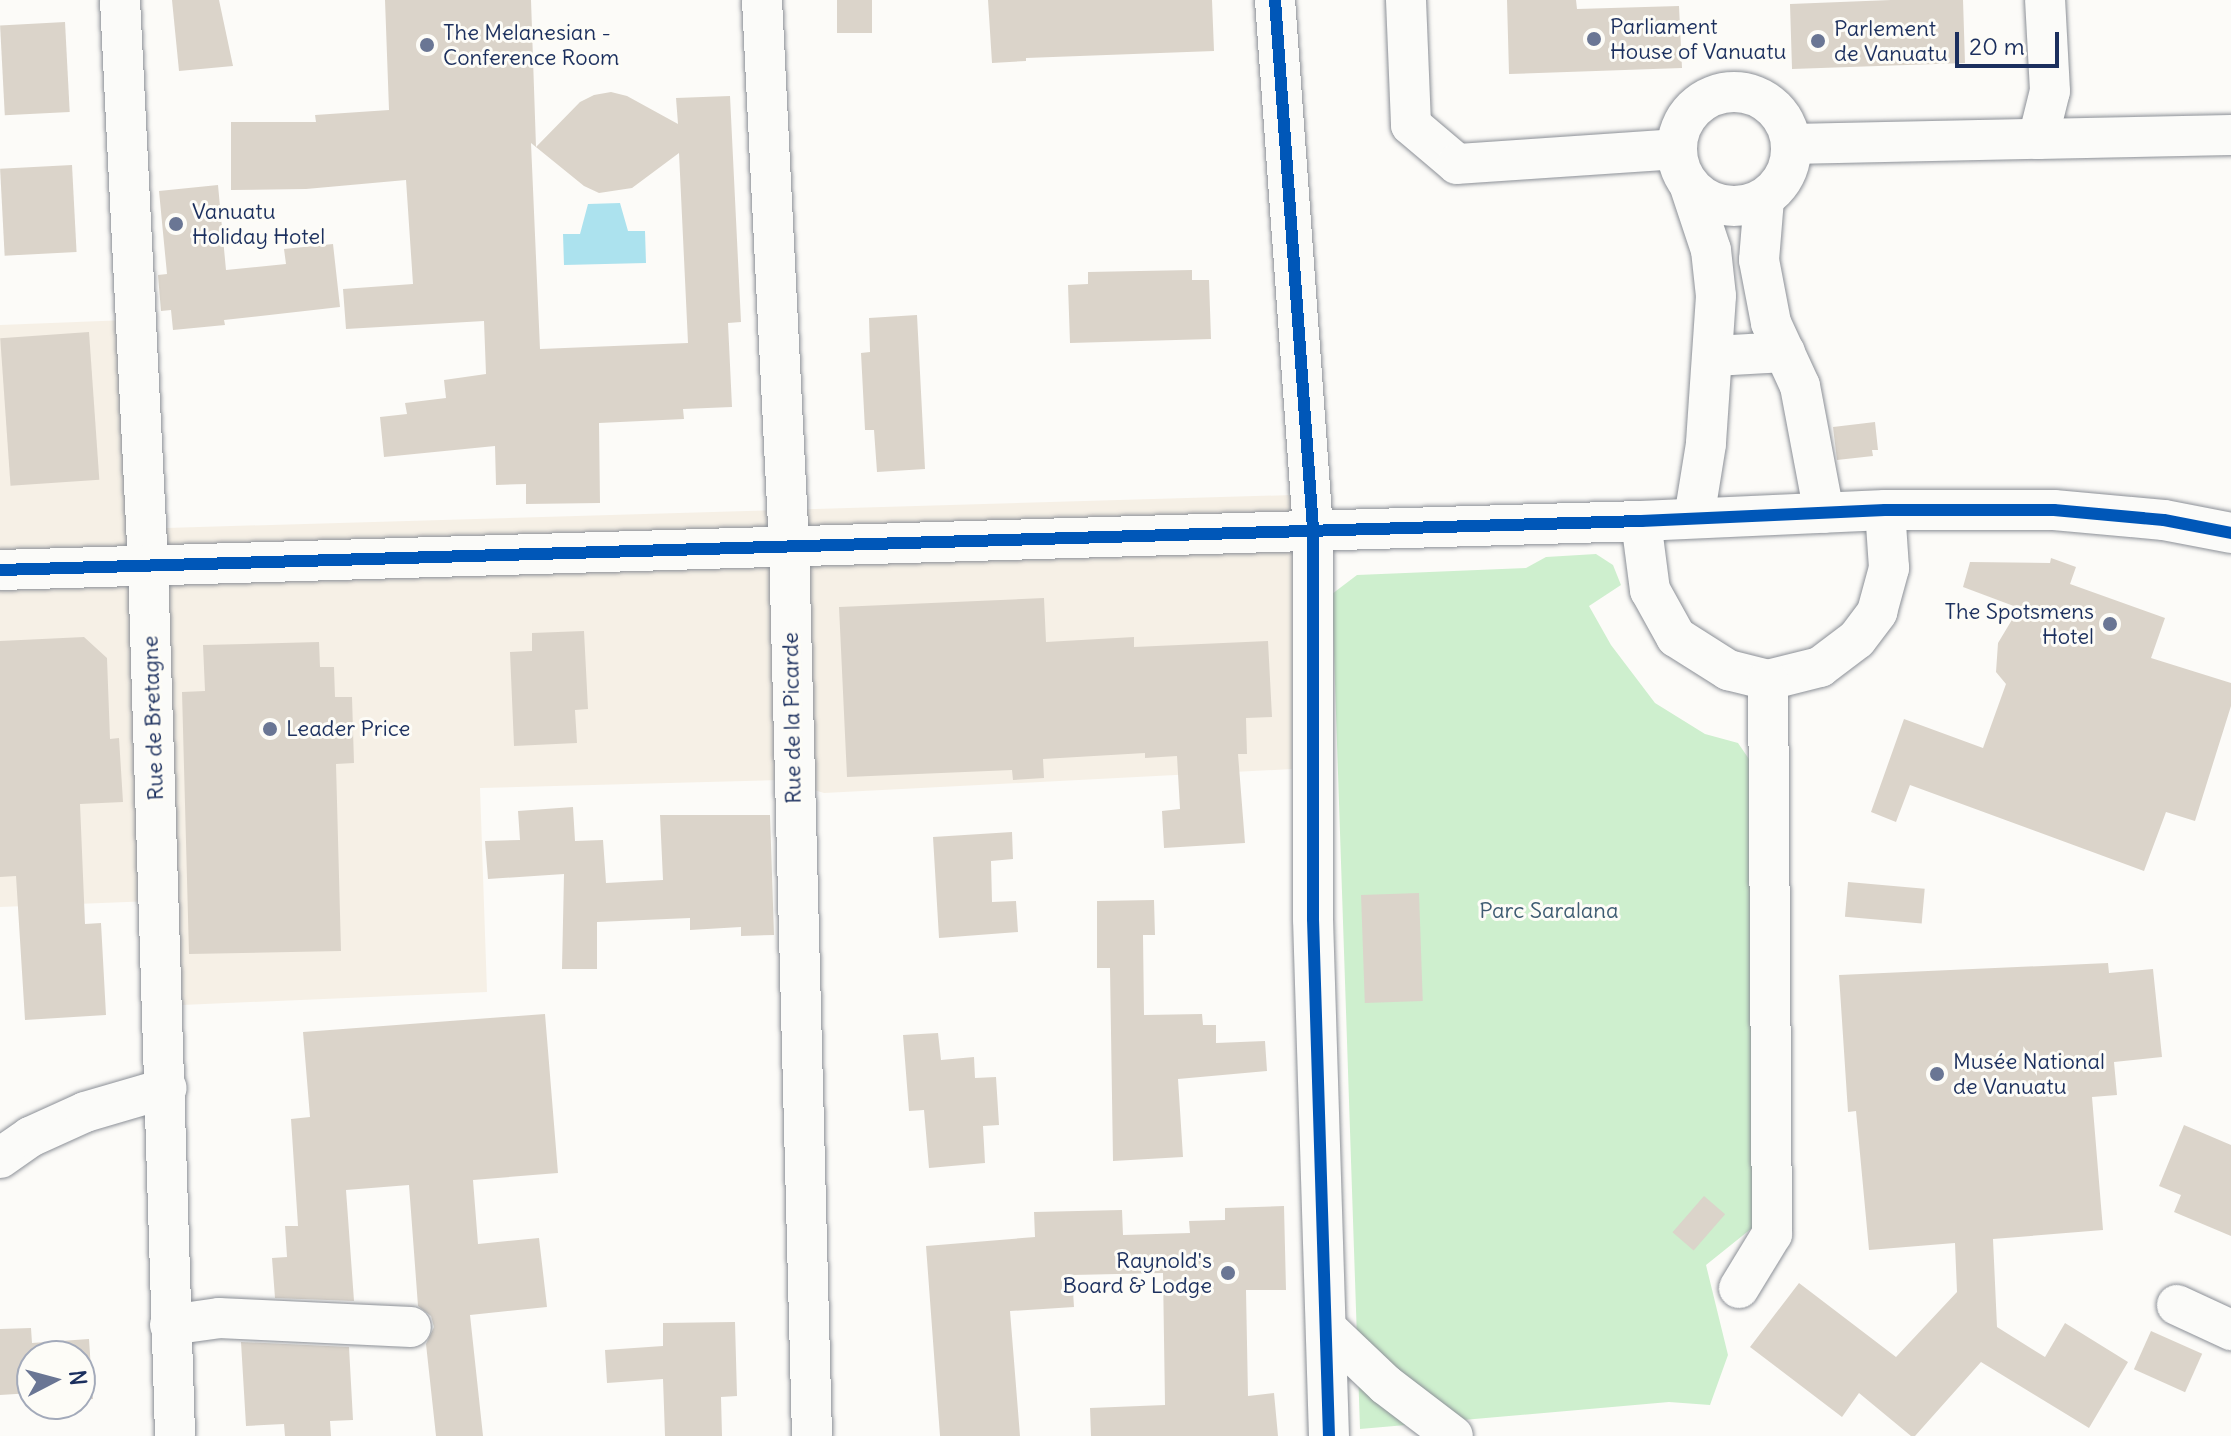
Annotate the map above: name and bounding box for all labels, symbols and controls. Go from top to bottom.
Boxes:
place label: Parliament House of Vanuatu [1610,13,1786,64]
place label: Parlement de Vanuatu [1834,15,1948,66]
scale bar [1959,16,2063,66]
place label: The Melanesian - Conference Room [443,19,619,70]
marker: Parliament House of Vanuatu [1585,30,1603,48]
text: 20 m [1969,31,2025,61]
marker: Parlement de Vanuatu [1809,32,1827,50]
marker: The Melanesian - Conference Room [418,36,436,54]
place label: Vanuatu Holiday Hotel [192,198,325,250]
marker: Vanuatu Holiday Hotel [167,215,185,233]
place label: The Spotsmens Hotel [1944,598,2094,650]
marker: The Spotsmens Hotel [2101,615,2119,633]
street label: Rue de la Picarde [777,632,807,804]
street label: Rue de Bretagne [137,635,169,801]
place label: Leader Price [286,716,410,742]
marker: Leader Price [261,720,279,738]
park label: Parc Saralana [1479,898,1619,924]
place label: Musée National de Vanuatu [1953,1048,2105,1100]
marker: Musée National de Vanuatu [1928,1065,1946,1083]
place label: Raynold's Board & Lodge [1063,1247,1212,1298]
marker: Raynold's Board & Lodge [1219,1264,1237,1282]
north arrow [16,1340,96,1420]
text: N [63,1369,93,1387]

